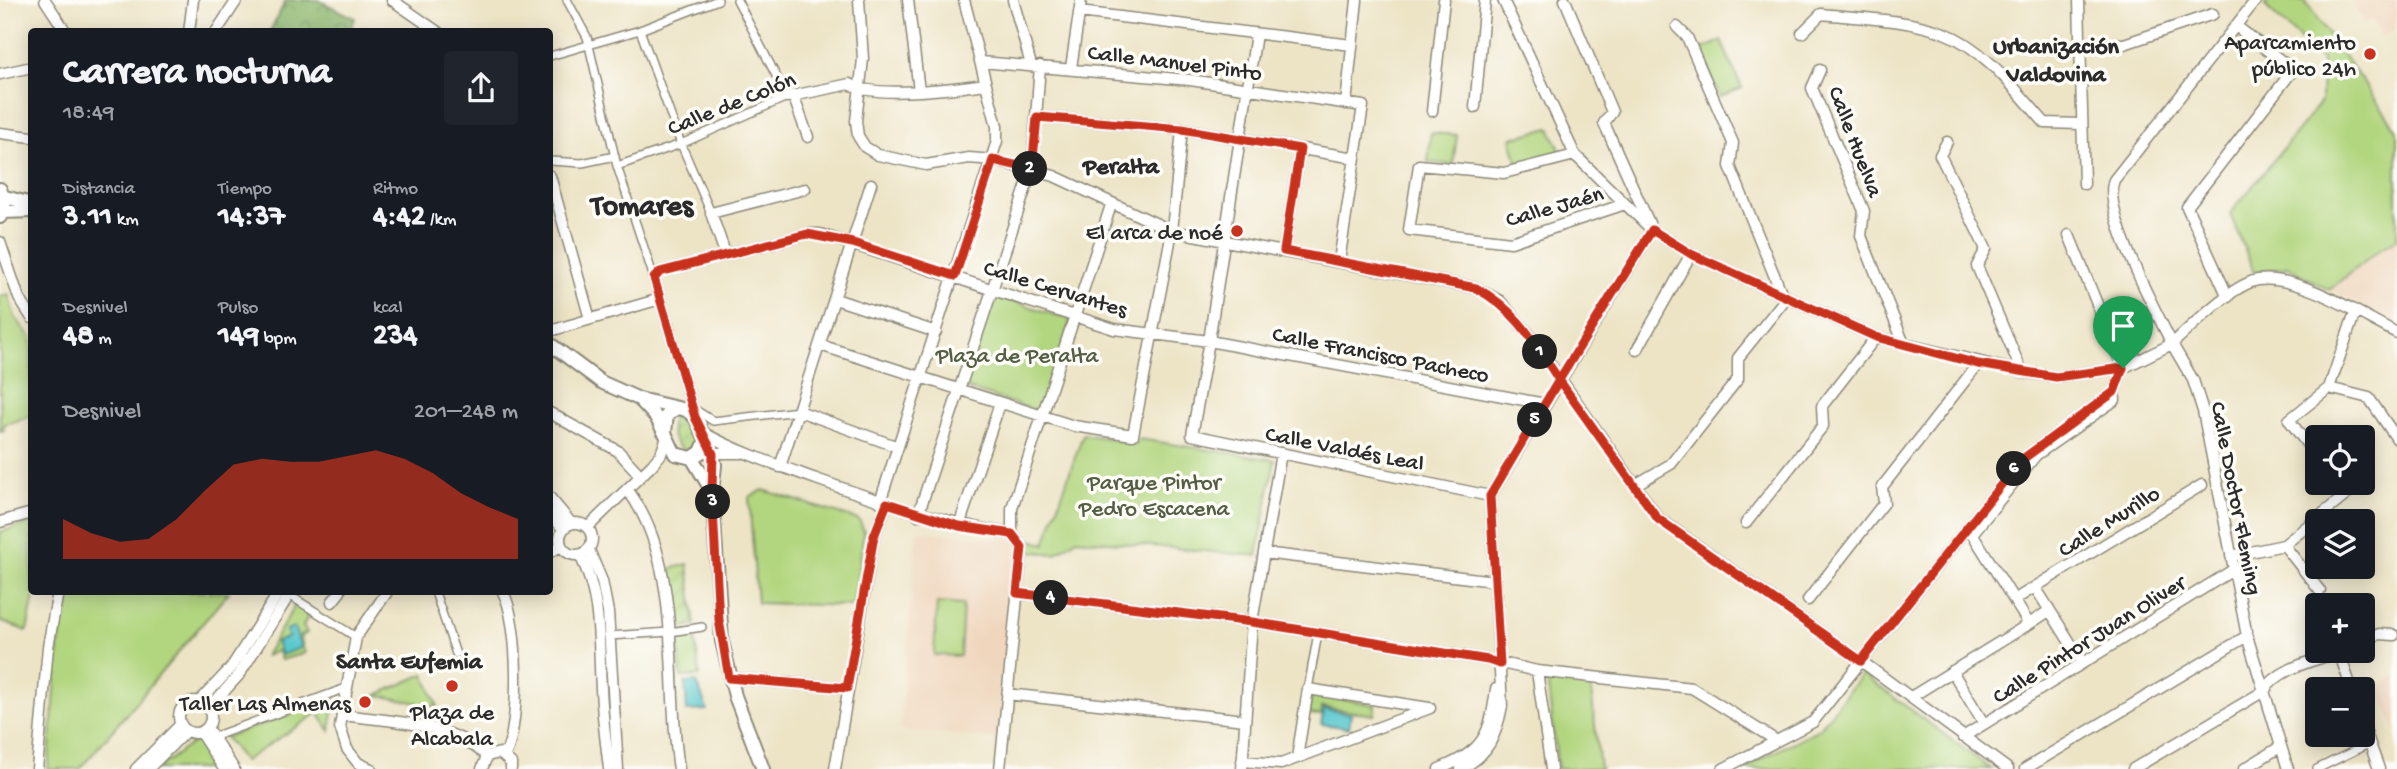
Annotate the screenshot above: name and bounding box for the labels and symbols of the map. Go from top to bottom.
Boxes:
place label: Aparcamiento público 24h [2224,31,2356,84]
district label: Urbanización Valdovina [1993,34,2120,91]
street label: Calle Manuel Pinto [1086,40,1263,89]
marker: Aparcamiento público 24h [2362,46,2378,62]
street label: Calle de Colón [664,67,800,143]
street label: Calle Huelva [1820,83,1888,203]
pin: 2 [1012,152,1048,186]
district label: Peralta [1081,154,1161,183]
street label: Calle Jaén [1503,182,1607,235]
district label: Tomares [589,191,695,226]
place label: El arca de noé [1086,221,1224,248]
marker: El arca de noé [1229,223,1245,239]
street label: Calle Cervantes [980,256,1131,325]
pin [2093,296,2153,368]
street label: Calle Francisco Pacheco [1270,322,1491,391]
pin: 1 [1522,334,1558,370]
park label: Plaza de Peralta [935,344,1099,371]
street label: Calle Doctor Fleming [2203,400,2267,598]
pin: 5 [1518,402,1552,438]
street label: Calle Valdés Leal [1263,422,1426,479]
pin: 6 [1996,452,2032,486]
park label: Parque Pintor Pedro Escacena [1078,471,1230,524]
street label: Calle Murillo [2054,481,2166,565]
pin: 3 [696,484,730,520]
street label: Calle Pintor Juan Oliver [1988,570,2193,711]
pin: 4 [1034,580,1068,616]
district label: Santa Eufemia [336,649,484,678]
marker: Plaza de Alcabala [444,678,460,694]
place label: Taller Las Almenas [178,692,352,719]
marker: Taller Las Almenas [357,694,373,710]
place label: Plaza de Alcabala [409,701,495,754]

